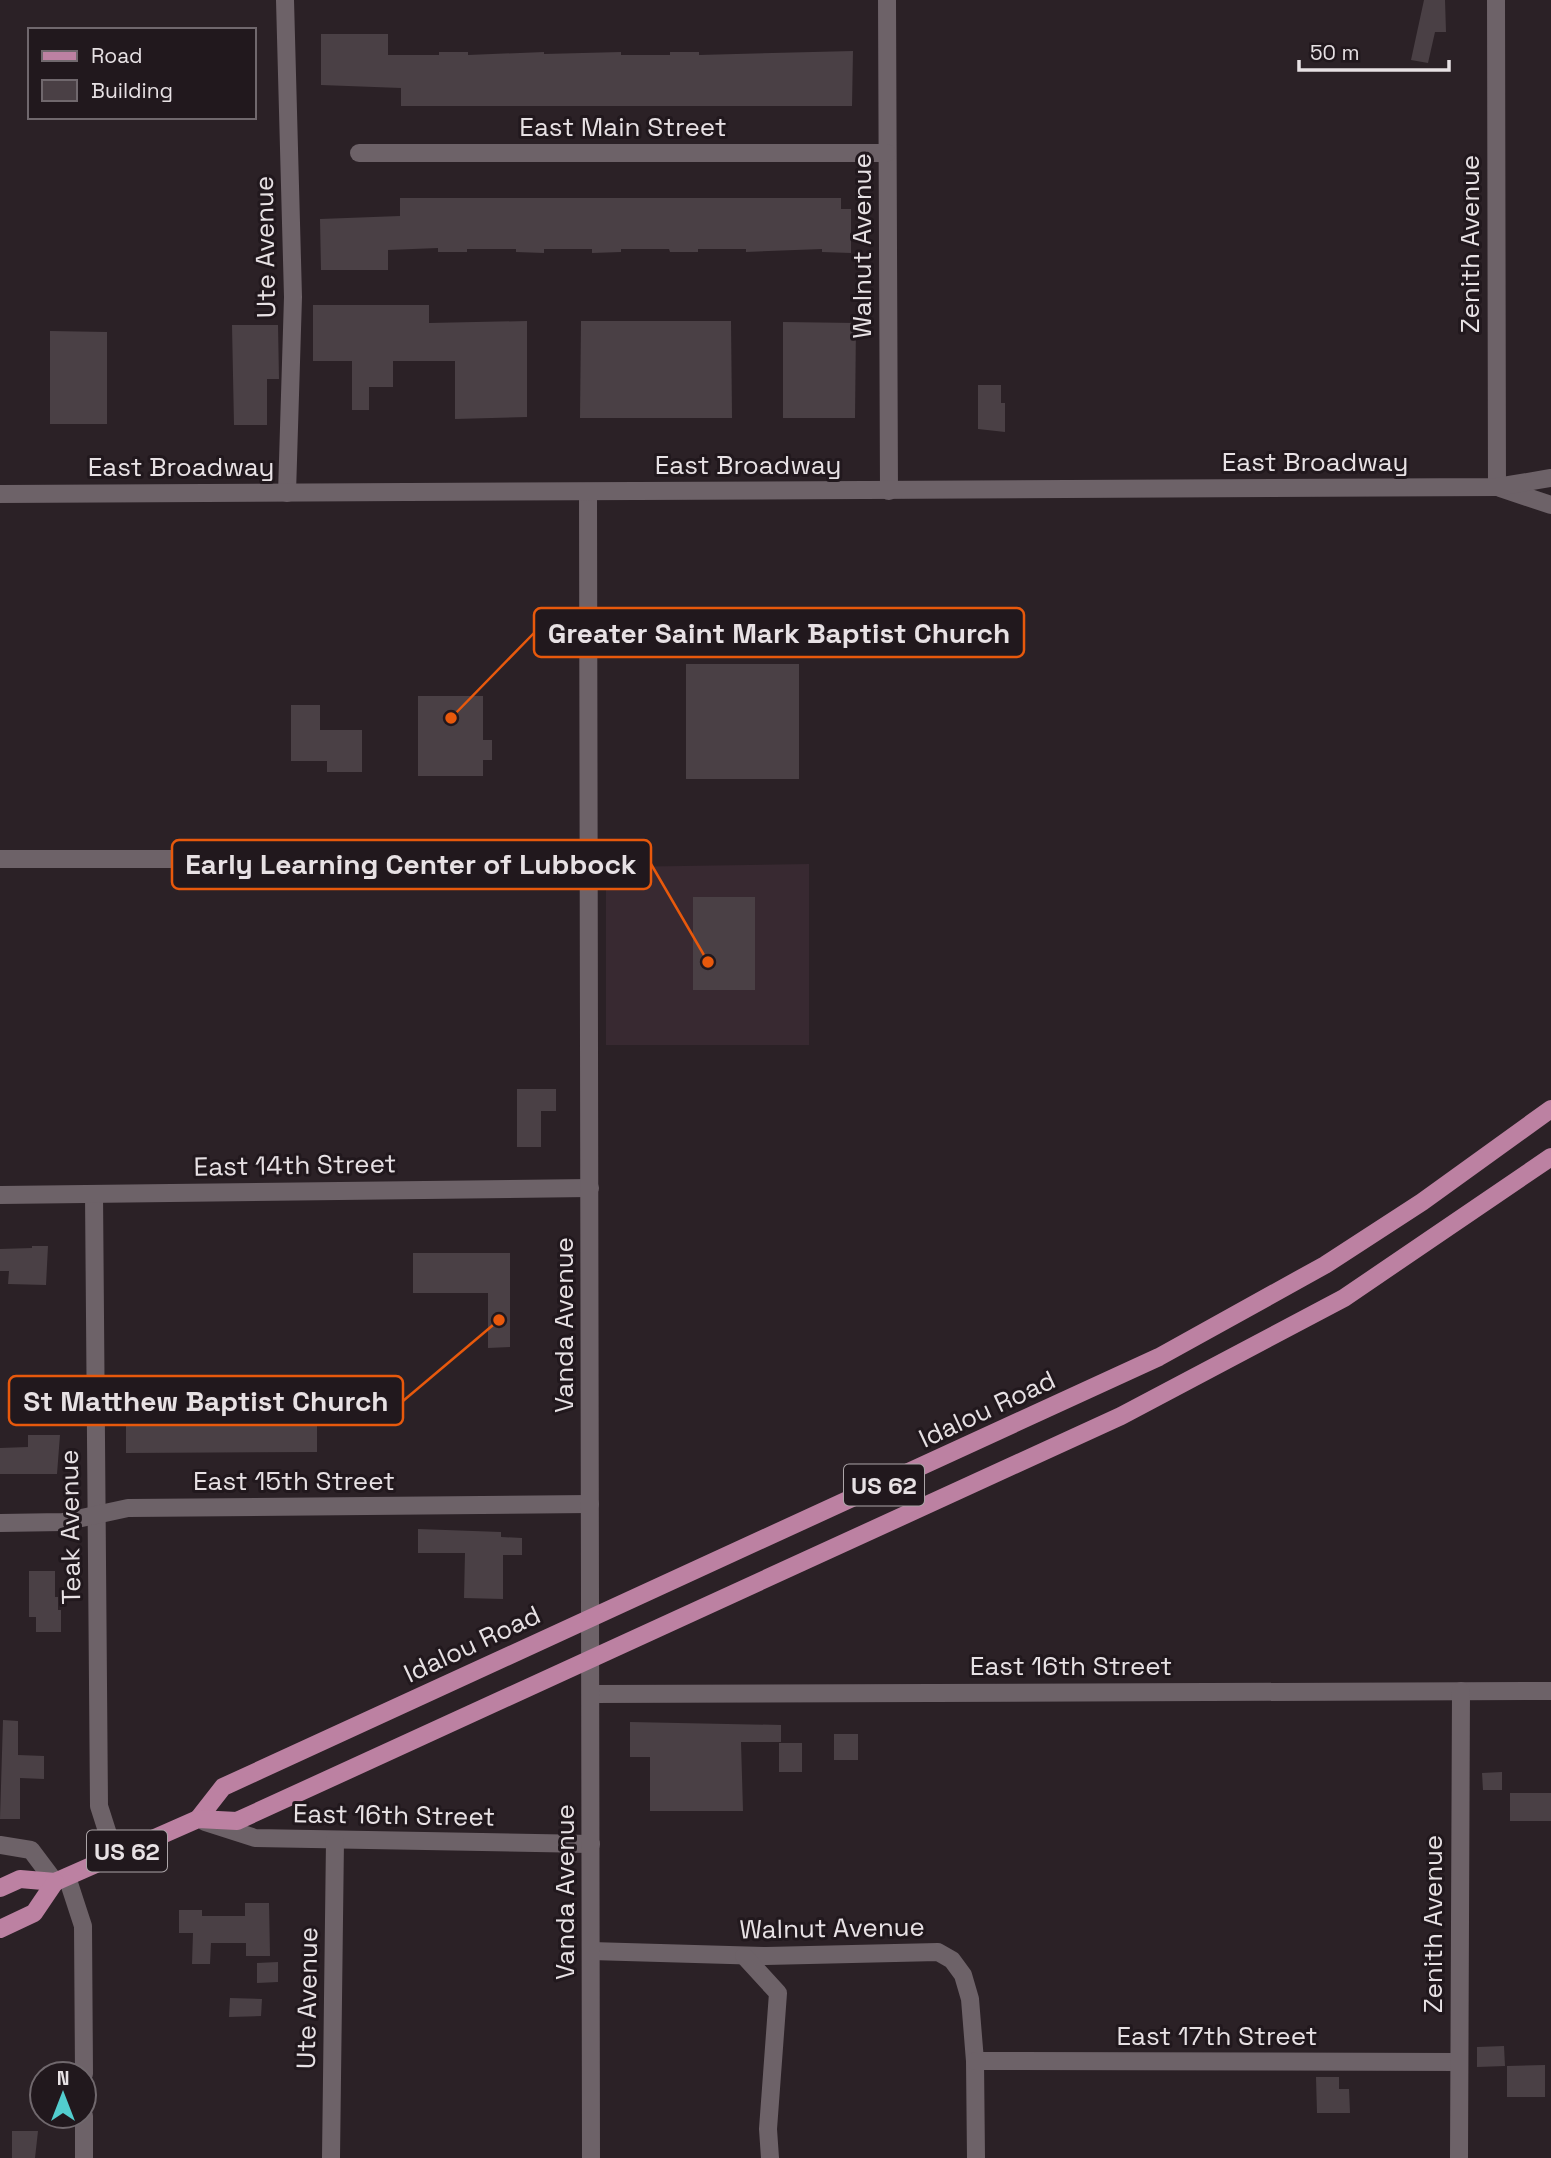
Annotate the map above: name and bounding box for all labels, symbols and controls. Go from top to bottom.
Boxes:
legend [28,28,256,119]
scale bar [1299,28,1450,72]
text: 50 m [1310,39,1360,66]
text: Road [91,42,143,69]
text: Building [91,77,173,104]
street label: East Main Street [519,110,727,144]
street label: Walnut Avenue [845,153,879,339]
street label: Zenith Avenue [1453,155,1487,333]
street label: Ute Avenue [247,176,283,318]
street label: East Broadway [1222,445,1408,479]
street label: East Broadway [655,448,841,482]
street label: East Broadway [88,450,274,484]
callout: Greater Saint Mark Baptist Church [534,608,1024,657]
text: Greater Saint Mark Baptist Church [548,615,1010,651]
callout: Early Learning Center of Lubbock [172,840,651,889]
text: Early Learning Center of Lubbock [185,846,637,882]
street label: East 14th Street [193,1146,397,1184]
street label: Vanda Avenue [547,1237,581,1413]
street label: Idalou Road [913,1363,1061,1455]
callout: St Matthew Baptist Church [9,1376,403,1425]
text: St Matthew Baptist Church [23,1383,389,1419]
street label: Teak Avenue [52,1449,88,1605]
street label: East 15th Street [193,1464,395,1498]
road number: US 62 [844,1464,924,1506]
street label: Idalou Road [398,1598,546,1690]
street label: East 16th Street [970,1649,1172,1683]
street label: East 16th Street [293,1796,495,1834]
street label: Vanda Avenue [548,1804,582,1980]
road number: US 62 [87,1830,167,1872]
street label: Zenith Avenue [1416,1835,1450,2013]
street label: Walnut Avenue [739,1909,925,1947]
street label: Ute Avenue [289,1927,325,2069]
street label: East 17th Street [1116,2019,1318,2053]
north arrow [28,2060,98,2130]
text: N [57,2066,69,2091]

